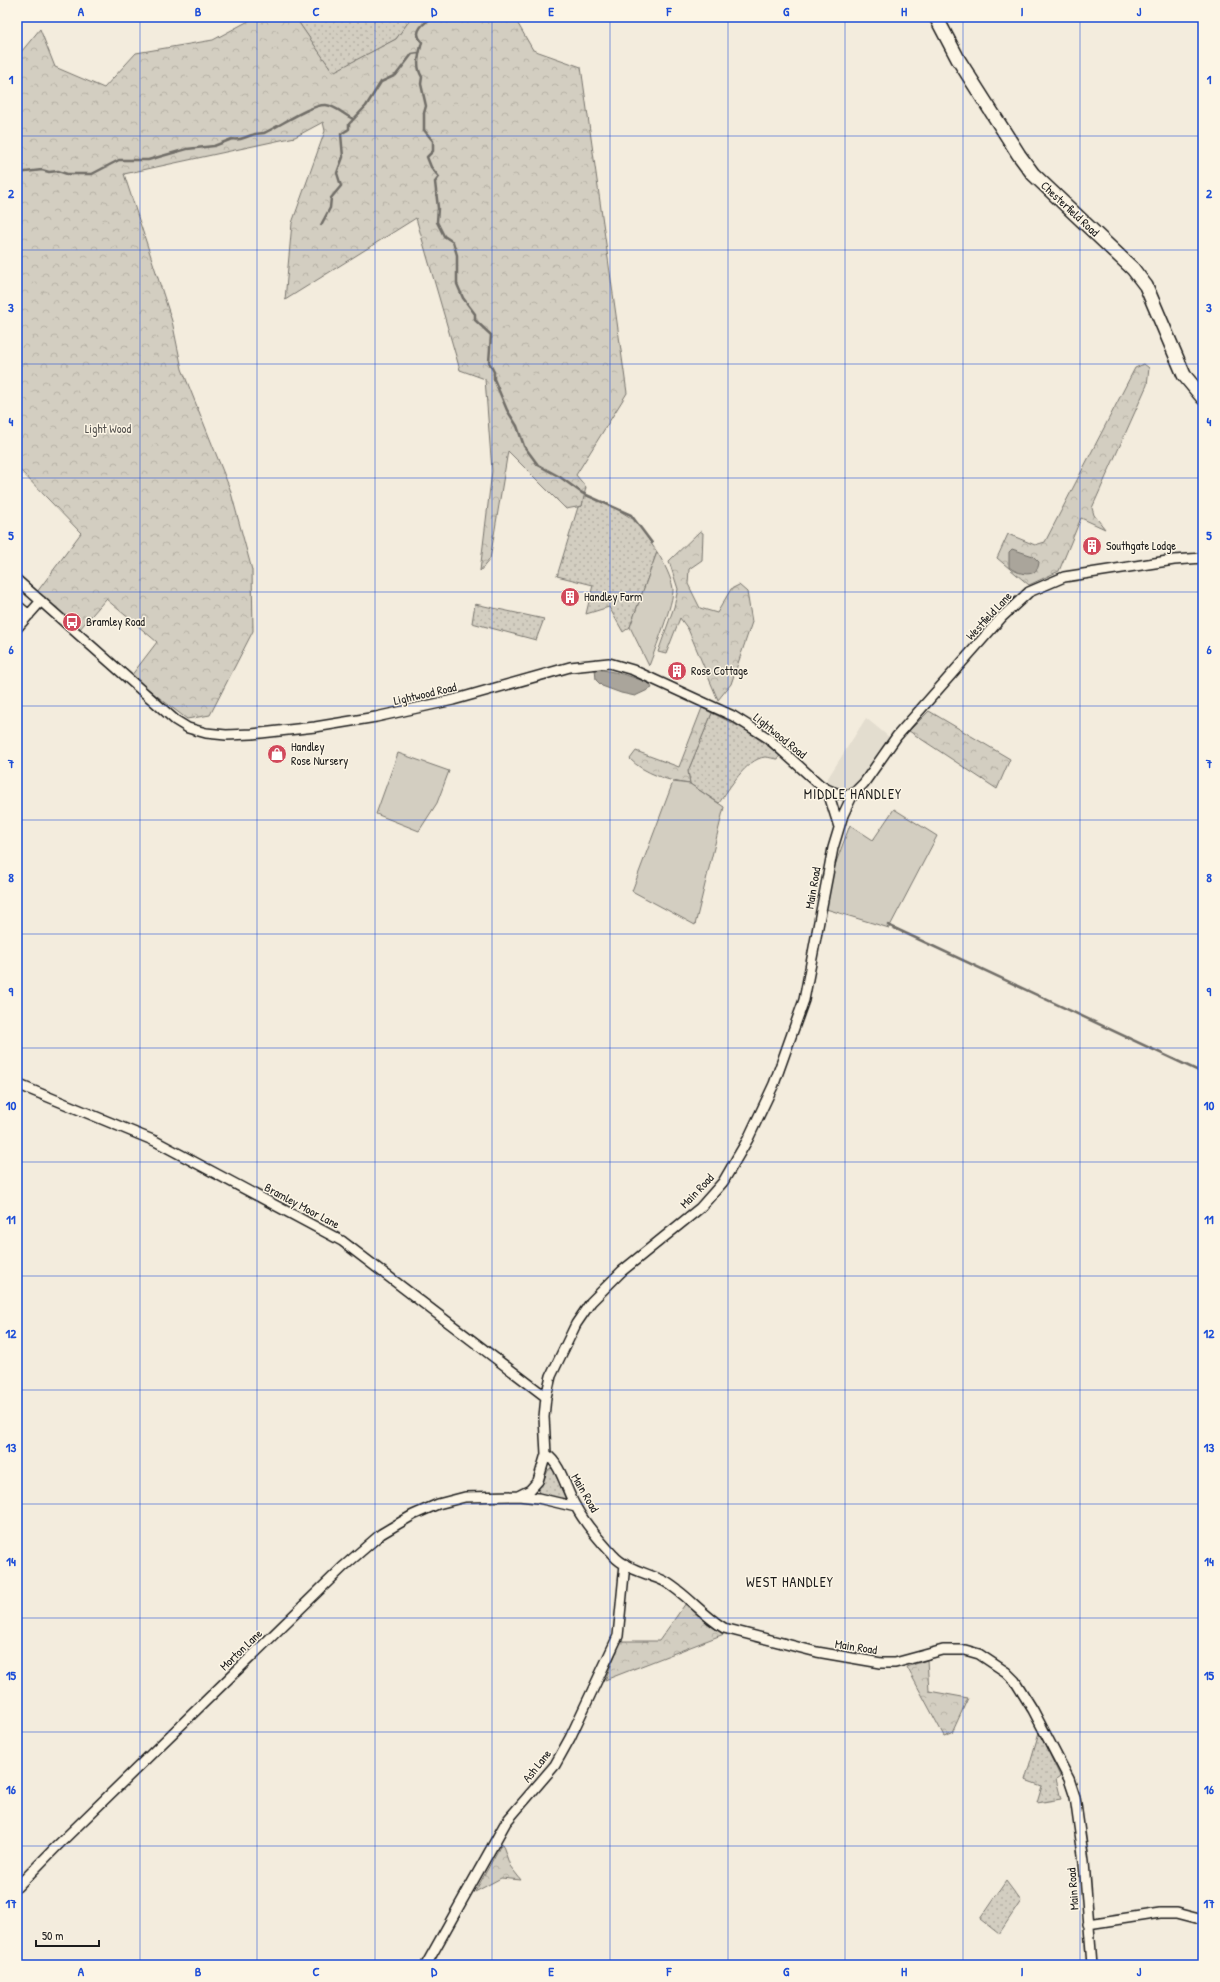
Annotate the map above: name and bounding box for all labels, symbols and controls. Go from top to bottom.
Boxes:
text: A [78,2,85,20]
text: B [195,2,202,20]
text: C [312,2,320,20]
text: D [431,2,438,20]
text: E [548,2,554,20]
text: F [666,2,673,20]
text: G [783,2,790,20]
text: H [901,2,907,20]
text: I [1020,2,1024,20]
text: J [1137,2,1142,20]
text: 1 [9,70,14,88]
text: 1 [1207,70,1212,88]
street label: Chesterfield Road [1037,177,1104,240]
text: 2 [8,184,15,202]
text: 2 [1206,184,1213,202]
text: 3 [8,298,14,316]
text: 3 [1206,298,1212,316]
text: 4 [9,412,14,430]
text: 4 [1207,412,1212,430]
park label: Light Wood [85,420,131,437]
text: 5 [8,526,14,544]
text: 5 [1206,526,1212,544]
building icon: Southgate Lodge [1081,535,1103,557]
place label: Southgate Lodge [1106,537,1176,554]
building icon: Handley Farm [559,586,581,608]
place label: Handley Farm [584,588,642,605]
street label: Westfield Lane [962,588,1016,644]
bus stop icon: Bramley Road [61,611,83,633]
place label: Bramley Road [86,613,145,630]
text: 6 [8,640,14,658]
text: 6 [1206,640,1212,658]
building icon: Rose Cottage [666,660,688,682]
place label: Rose Cottage [691,662,748,679]
street label: Lightwood Road [392,678,458,709]
street label: Lightwood Road [750,709,811,763]
place label: Handley Rose Nursery [291,738,348,769]
shop icon: Handley Rose Nursery [266,743,288,765]
text: 7 [7,754,15,772]
text: 7 [1205,754,1213,772]
district label: MIDDLE HANDLEY [804,784,902,803]
street label: Main Road [800,865,825,910]
text: 8 [8,868,14,886]
text: 8 [1206,868,1212,886]
text: 9 [9,982,14,1000]
text: 9 [1207,982,1212,1000]
text: 10 [6,1096,16,1114]
text: 10 [1204,1096,1214,1114]
street label: Main Road [676,1169,718,1212]
street label: Bramley Moor Lane [262,1179,343,1233]
text: 11 [6,1210,16,1228]
text: 11 [1204,1210,1214,1228]
text: 12 [6,1324,17,1342]
text: 12 [1204,1324,1215,1342]
text: 13 [6,1438,16,1456]
text: 13 [1204,1438,1214,1456]
street label: Main Road [567,1470,604,1516]
text: 14 [6,1552,16,1570]
text: 14 [1204,1552,1214,1570]
district label: WEST HANDLEY [746,1572,834,1591]
street label: Morton Lane [216,1625,266,1674]
street label: Main Road [834,1635,879,1658]
text: 15 [6,1666,17,1684]
text: 15 [1204,1666,1215,1684]
street label: Ash Lane [518,1745,555,1786]
text: 16 [6,1780,17,1798]
text: 16 [1204,1780,1215,1798]
street label: Main Road [1063,1867,1082,1911]
text: 17 [5,1894,17,1912]
text: 17 [1203,1894,1215,1912]
scale bar [36,1922,99,1948]
text: 50 m [42,1927,63,1944]
text: A [78,1962,85,1980]
text: B [195,1962,202,1980]
text: C [312,1962,320,1980]
text: D [431,1962,438,1980]
text: E [548,1962,554,1980]
text: F [666,1962,673,1980]
text: G [783,1962,790,1980]
text: H [901,1962,907,1980]
text: I [1020,1962,1024,1980]
text: J [1137,1962,1142,1980]

